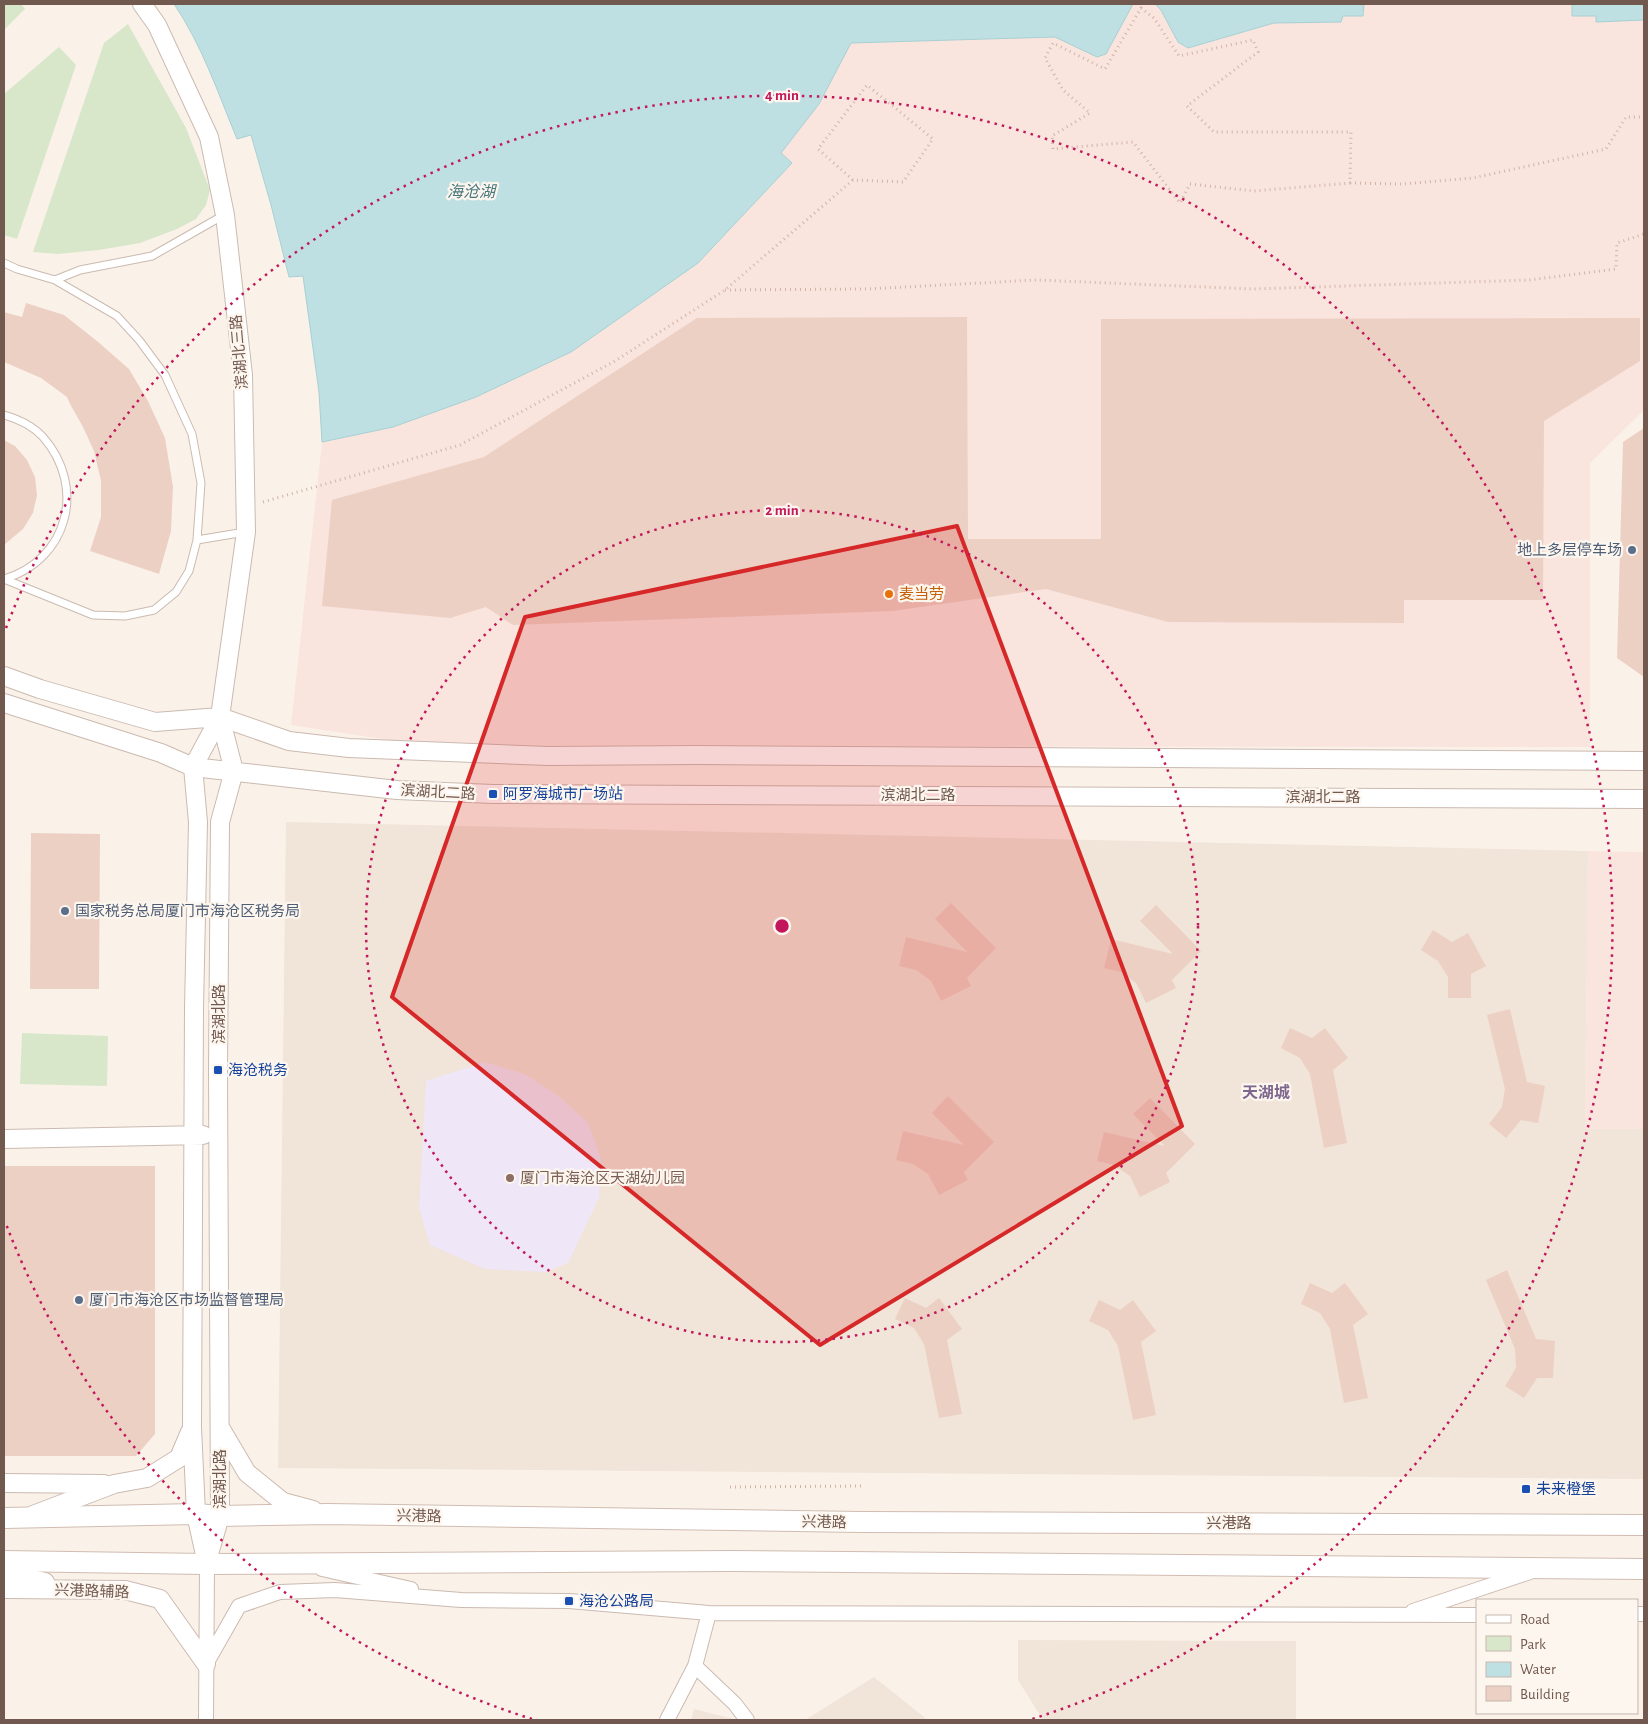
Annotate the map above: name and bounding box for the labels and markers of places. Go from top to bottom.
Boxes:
place label: 地上多层停车场 [1517,542,1622,558]
marker: 地上多层停车场 [1626,544,1638,556]
place label: 麦当劳 [899,586,944,602]
marker: 麦当劳 [883,588,895,600]
place label: 阿罗海城市广场站 [503,786,623,802]
marker: 阿罗海城市广场站 [487,788,499,800]
place label: 国家税务总局厦门市海沧区税务局 [75,903,300,919]
marker: 国家税务总局厦门市海沧区税务局 [59,905,71,917]
centre of rings [773,917,791,935]
place label: 海沧税务 [228,1062,288,1078]
marker: 海沧税务 [212,1064,224,1076]
place label: 厦门市海沧区天湖幼儿园 [520,1170,685,1186]
marker: 厦门市海沧区天湖幼儿园 [504,1172,516,1184]
place label: 厦门市海沧区市场监督管理局 [89,1292,284,1308]
marker: 厦门市海沧区市场监督管理局 [73,1294,85,1306]
place label: 未来橙堡 [1536,1481,1596,1497]
marker: 未来橙堡 [1520,1483,1532,1495]
place label: 海沧公路局 [579,1593,654,1609]
marker: 海沧公路局 [563,1595,575,1607]

